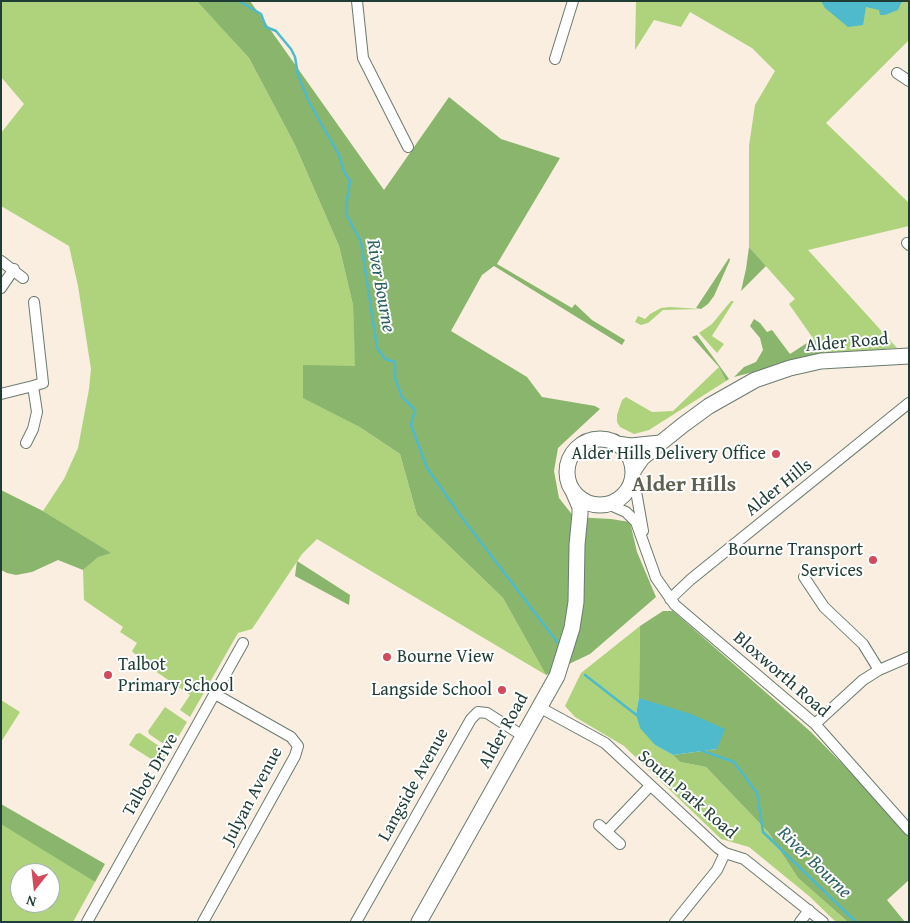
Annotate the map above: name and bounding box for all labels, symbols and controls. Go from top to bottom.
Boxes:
water label: River Bourne [361,238,399,334]
street label: Alder Road [805,329,889,357]
place label: Alder Hills Delivery Office [572,443,766,465]
marker: Alder Hills Delivery Office [770,448,782,460]
street label: Alder Hills [741,455,817,521]
district label: Alder Hills [632,472,736,498]
place label: Bourne Transport Services [728,539,863,582]
marker: Bourne Transport Services [867,554,879,566]
street label: Bloxworth Road [728,627,834,723]
place label: Bourne View [397,646,494,668]
marker: Bourne View [381,651,393,663]
place label: Talbot Primary School [118,654,234,696]
marker: Talbot Primary School [102,669,114,681]
place label: Langside School [371,679,492,701]
marker: Langside School [496,684,508,696]
street label: Alder Road [474,689,534,773]
street label: Langside Avenue [374,725,454,845]
street label: Talbot Drive [119,730,183,820]
street label: Julyan Avenue [218,744,288,848]
street label: South Park Road [633,746,741,844]
water label: River Bourne [772,822,856,904]
north arrow [10,863,60,913]
text: N [24,891,38,912]

